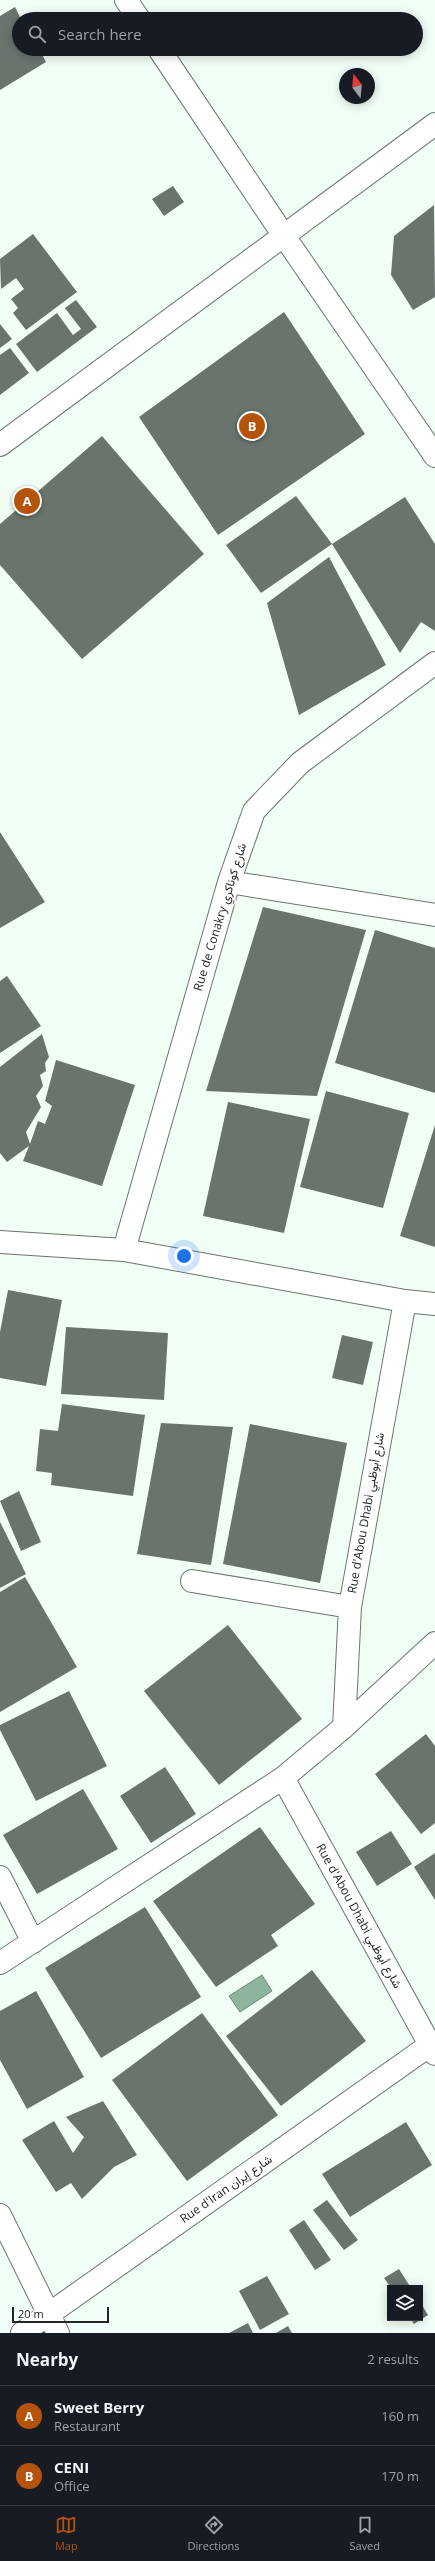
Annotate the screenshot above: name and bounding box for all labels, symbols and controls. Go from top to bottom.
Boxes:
search box [12,12,423,56]
icon: search [26,23,48,45]
text: Search here [58,24,142,44]
north arrow [339,68,375,104]
pin: B [239,411,265,441]
pin: A [14,486,40,516]
street label: Rue de Conakry شارع كوناكري [189,841,252,993]
your location [174,1246,194,1266]
street label: Rue d'Abou Dhabi شارع أبوظبي [343,1431,390,1595]
street label: Rue d'Abou Dhabi شارع أبوظبي [311,1840,406,1992]
street label: Rue d'Iran شارع إيران [176,2150,276,2228]
map controls [387,2285,423,2321]
button: layers [387,2285,423,2321]
scale bar [12,2305,109,2324]
text: 20 m [18,2306,44,2321]
text: Nearby [16,2348,78,2371]
text: 2 results [367,2350,419,2368]
text: Sweet Berry [54,2397,144,2417]
text: A [25,2407,33,2425]
text: 160 m [381,2407,419,2425]
text: Restaurant [54,2417,121,2435]
text: CENI [54,2457,89,2477]
text: B [25,2467,33,2485]
text: 170 m [381,2467,419,2485]
text: Office [54,2477,90,2495]
tab: Map [55,2514,78,2553]
tab: Directions [188,2514,240,2553]
tab: Saved [349,2514,380,2553]

